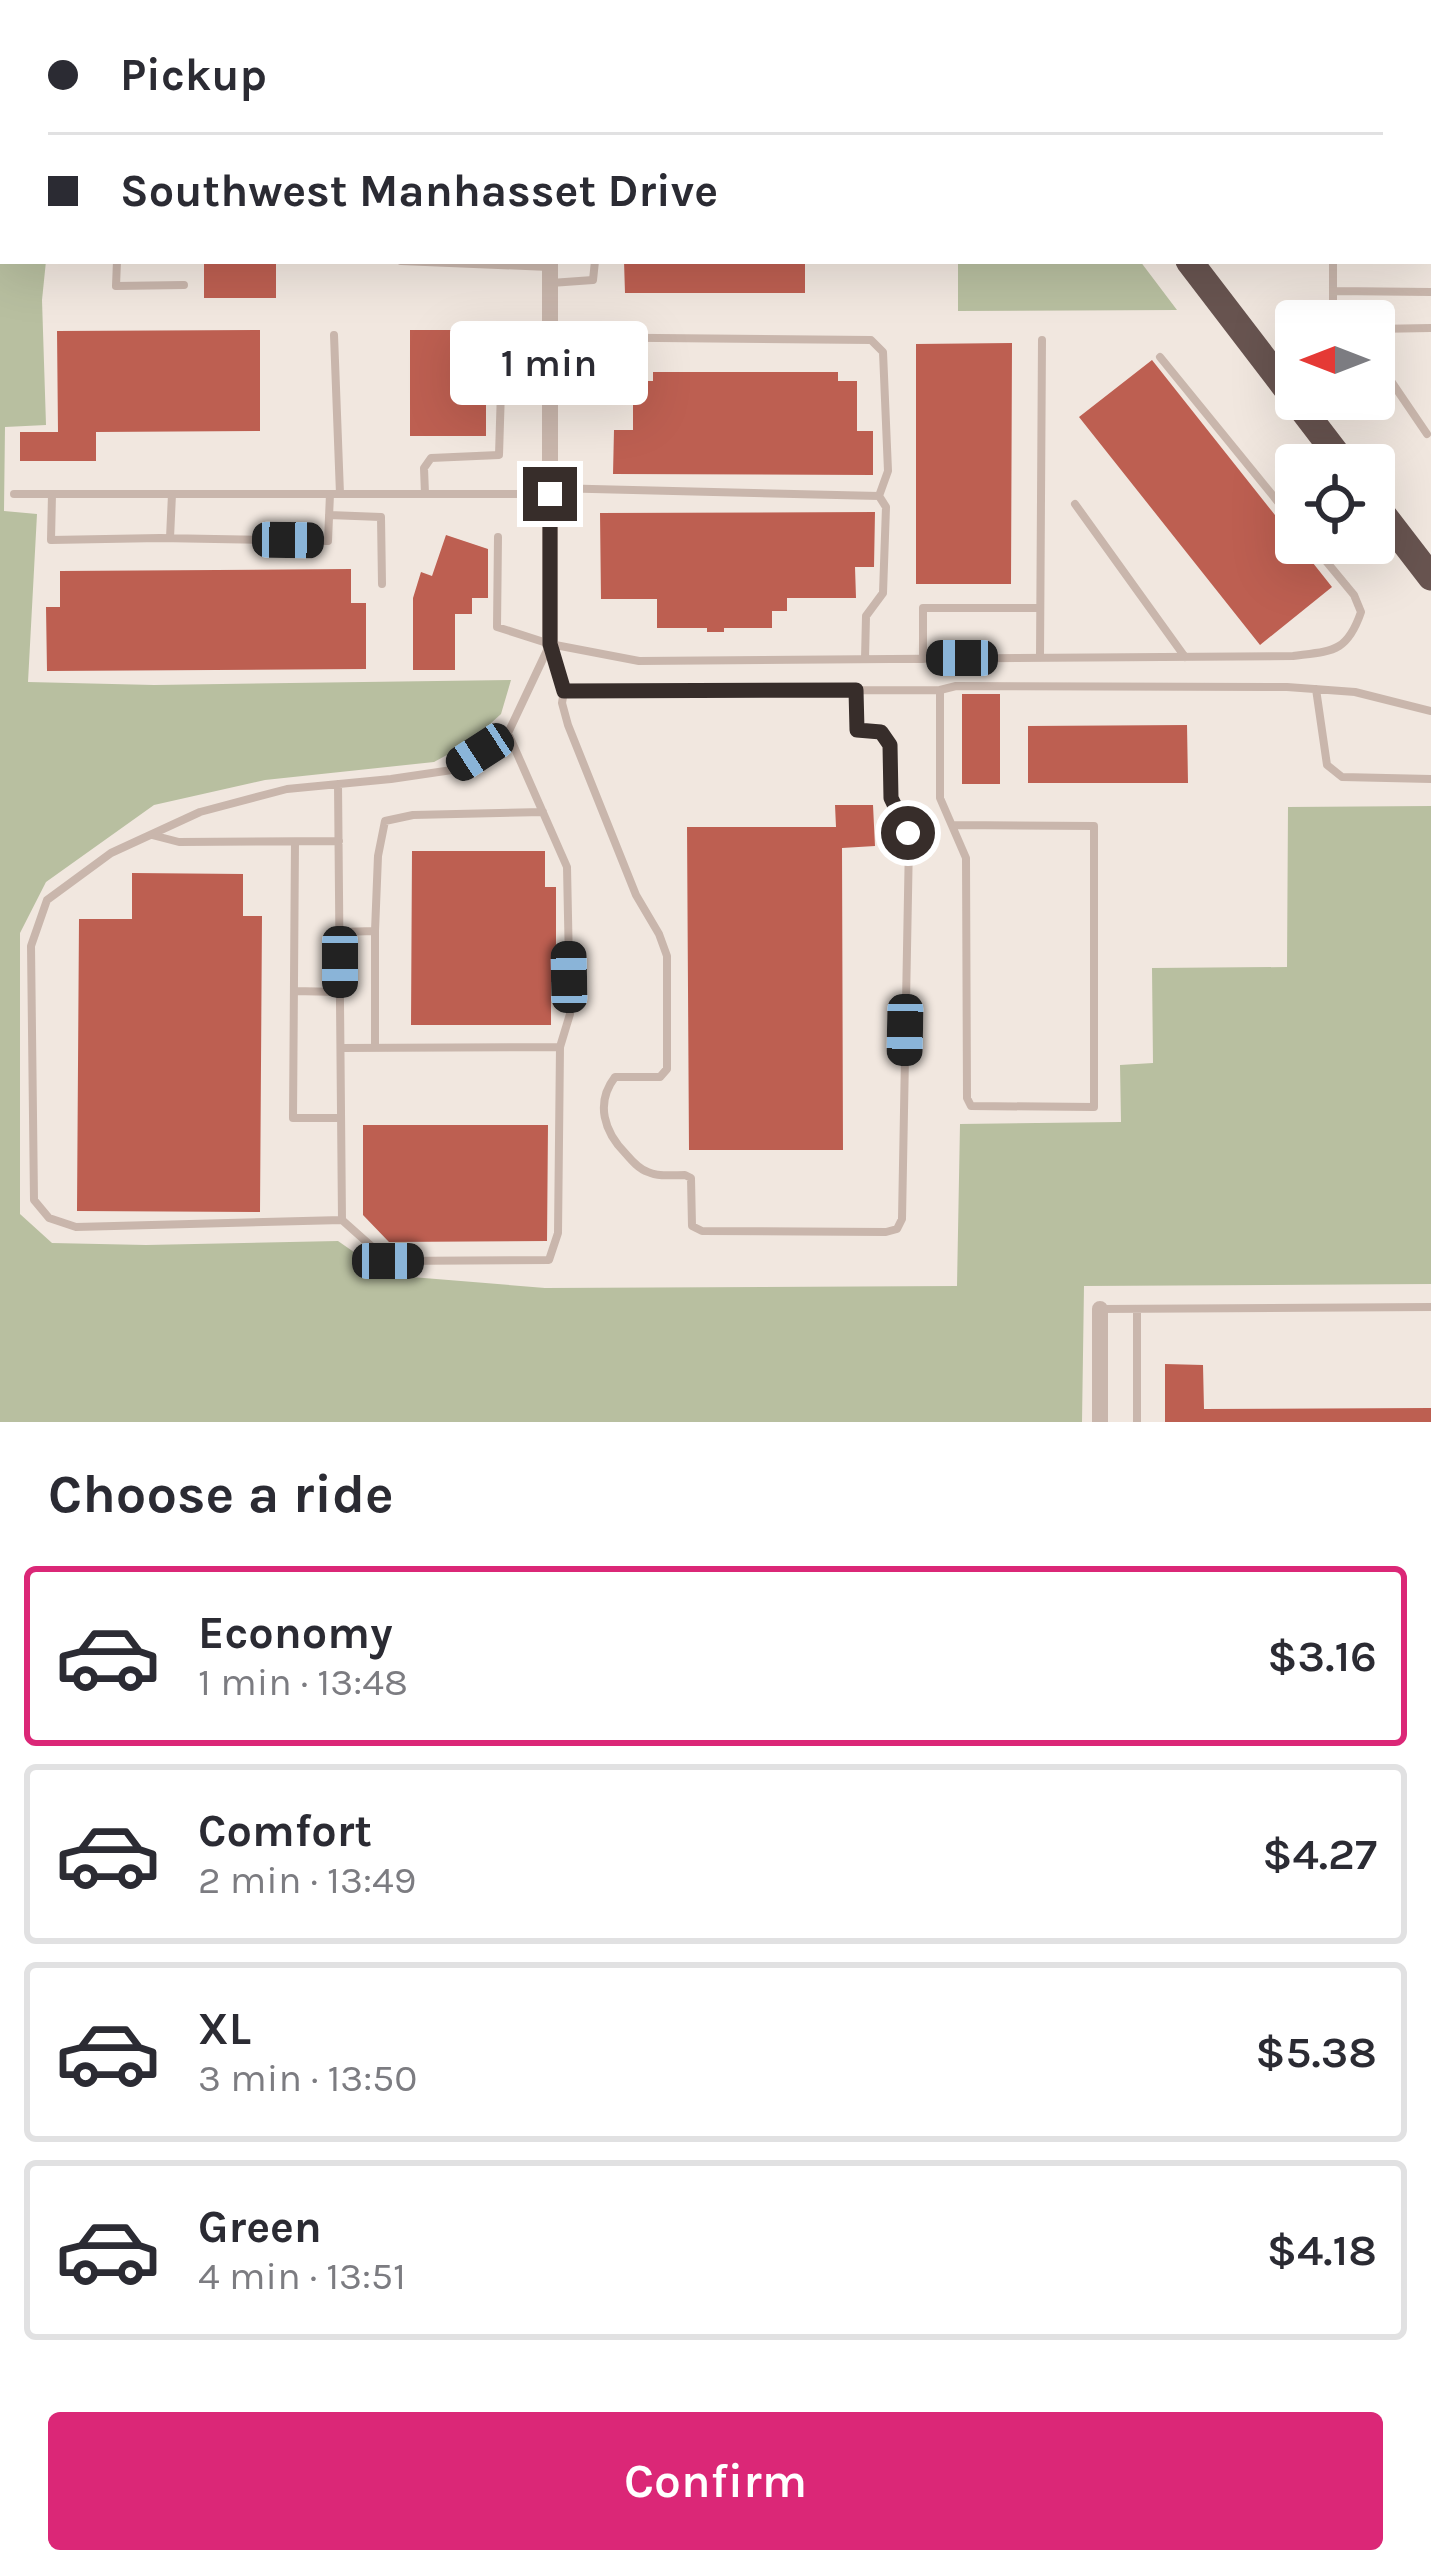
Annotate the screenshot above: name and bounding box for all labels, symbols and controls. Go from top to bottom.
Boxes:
text: Pickup [120,49,267,101]
text: Southwest Manhasset Drive [120,165,718,217]
north arrow [1275,300,1395,420]
map controls [1275,300,1395,564]
callout: 1 min [451,320,649,404]
text: 1 min [501,340,597,386]
button: locate [1275,444,1395,564]
route end [523,467,577,521]
car [252,521,324,559]
car [926,640,998,676]
car [440,717,520,787]
route start [881,806,935,860]
car [322,926,358,998]
car [550,941,588,1013]
car [886,994,924,1066]
car [352,1243,424,1279]
text: Choose a ride [48,1462,394,1526]
icon: car [54,1602,162,1710]
text: Economy [198,1607,393,1659]
text: $3.16 [1267,1630,1377,1682]
text: 1 min · 13:48 [198,1659,408,1705]
icon: car [54,1800,162,1908]
text: Comfort [198,1805,372,1857]
text: $4.27 [1262,1828,1377,1880]
text: 2 min · 13:49 [198,1857,416,1903]
icon: car [54,1998,162,2106]
text: XL [198,2003,251,2055]
text: $5.38 [1255,2026,1377,2078]
text: 3 min · 13:50 [198,2055,418,2101]
icon: car [54,2196,162,2304]
text: Green [198,2201,322,2253]
text: $4.18 [1267,2224,1377,2276]
text: 4 min · 13:51 [198,2253,406,2299]
button: Confirm [48,2412,1383,2550]

